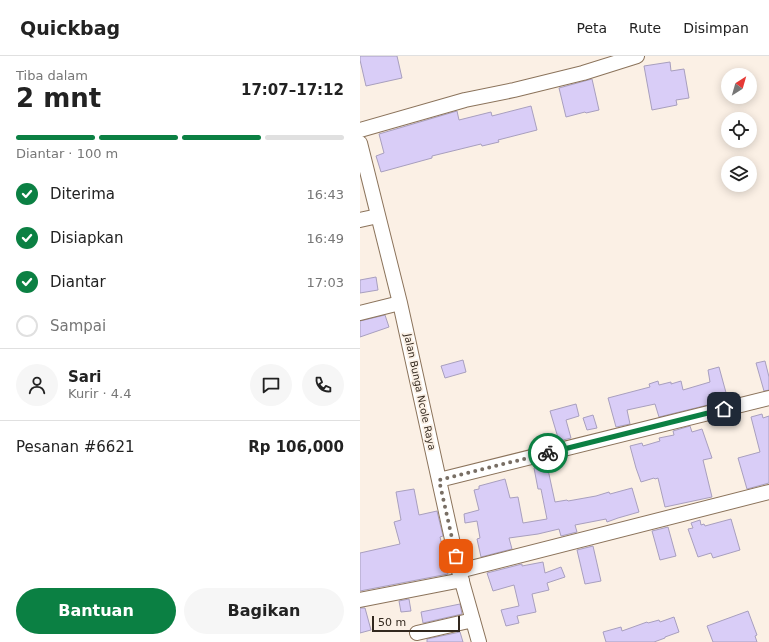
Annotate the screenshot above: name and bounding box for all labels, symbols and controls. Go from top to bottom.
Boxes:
text: Quickbag [20,17,120,39]
text: Peta [576,20,607,36]
text: Rute [629,20,661,36]
text: Disimpan [683,20,749,36]
text: Tiba dalam [16,68,88,83]
north arrow [721,68,757,104]
map controls [721,68,757,192]
text: 17:07–17:12 [241,81,344,99]
text: 2 mnt [16,83,101,113]
button: locate [721,112,757,148]
text: Diantar · 100 m [16,146,118,161]
button: layers [721,156,757,192]
icon: check [16,183,38,205]
text: Diterima [50,185,115,203]
text: 16:43 [307,187,344,202]
icon: check [16,227,38,249]
text: Disiapkan [50,229,124,247]
text: 16:49 [307,231,344,246]
icon: check [16,271,38,293]
text: Diantar [50,273,106,291]
text: 17:03 [307,275,344,290]
text: Sampai [50,317,106,335]
street label: Jalan Bunga Ncole Raya [402,332,438,451]
button: person [16,364,58,406]
button: chat [250,364,292,406]
button: phone [302,364,344,406]
text: Sari [68,368,101,386]
text: Kurir · 4.4 [68,386,132,401]
pin [707,392,741,426]
icon: home [713,398,735,420]
courier [528,433,568,473]
text: Pesanan #6621 [16,438,134,456]
text: Rp 106,000 [248,438,344,456]
icon: bike [537,442,559,464]
pin [439,539,473,573]
icon: bag [445,545,467,567]
button: Bantuan [16,588,176,634]
button: Bagikan [184,588,344,634]
scale bar [372,614,460,633]
text: 50 m [378,616,406,629]

